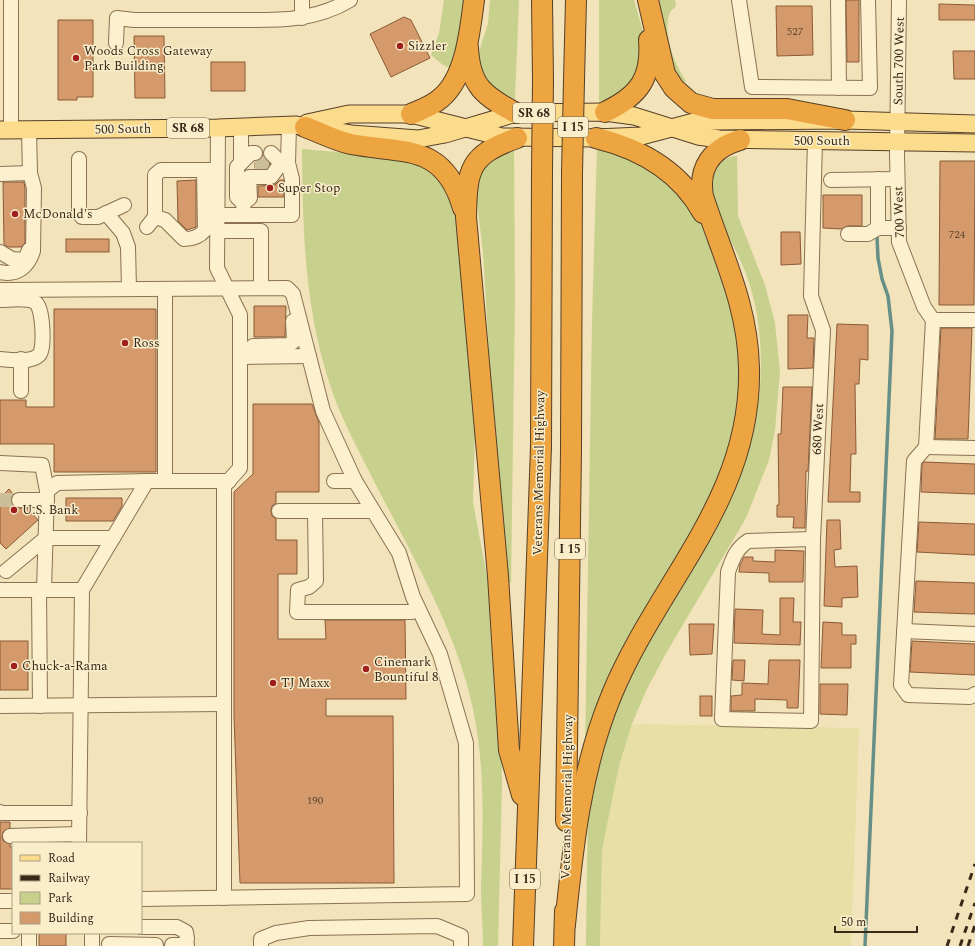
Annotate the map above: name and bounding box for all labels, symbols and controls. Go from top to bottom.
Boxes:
street label: South 700 West [888,16,910,105]
house number: 527 [787,23,804,40]
place label: Sizzler [408,36,447,56]
place label: Woods Cross Gateway Park Building [84,41,213,76]
marker: Sizzler [395,41,405,51]
marker: Woods Cross Gateway Park Building [71,53,81,63]
road number: SR 68 [513,103,555,123]
road number: I 15 [558,117,588,137]
road number: SR 68 [167,118,209,138]
street label: 500 South [95,119,152,139]
street label: 500 South [794,131,851,151]
place label: Super Stop [278,178,340,198]
marker: Super Stop [265,183,275,193]
street label: 700 West [888,185,910,238]
place label: McDonald's [23,204,93,224]
marker: McDonald's [10,209,20,219]
house number: 724 [949,226,966,243]
place label: Ross [133,333,160,353]
marker: Ross [120,338,130,348]
street label: Veterans Memorial Highway [528,390,550,556]
street label: 680 West [807,402,829,455]
place label: U.S. Bank [22,500,78,520]
marker: U.S. Bank [9,505,19,515]
road number: I 15 [555,539,585,559]
place label: Cinemark Bountiful 8 [374,652,439,687]
place label: Chuck-a-Rama [22,656,108,676]
marker: Chuck-a-Rama [9,661,19,671]
marker: Cinemark Bountiful 8 [361,664,371,674]
place label: TJ Maxx [281,673,330,693]
marker: TJ Maxx [268,678,278,688]
street label: Veterans Memorial Highway [556,714,578,880]
house number: 190 [307,792,324,809]
legend [12,842,142,934]
text: Road [48,849,75,868]
text: Railway [48,869,91,888]
road number: I 15 [510,869,540,889]
text: Park [48,889,73,908]
scale bar [835,908,917,934]
text: Building [48,909,94,928]
text: 50 m [841,913,866,932]

